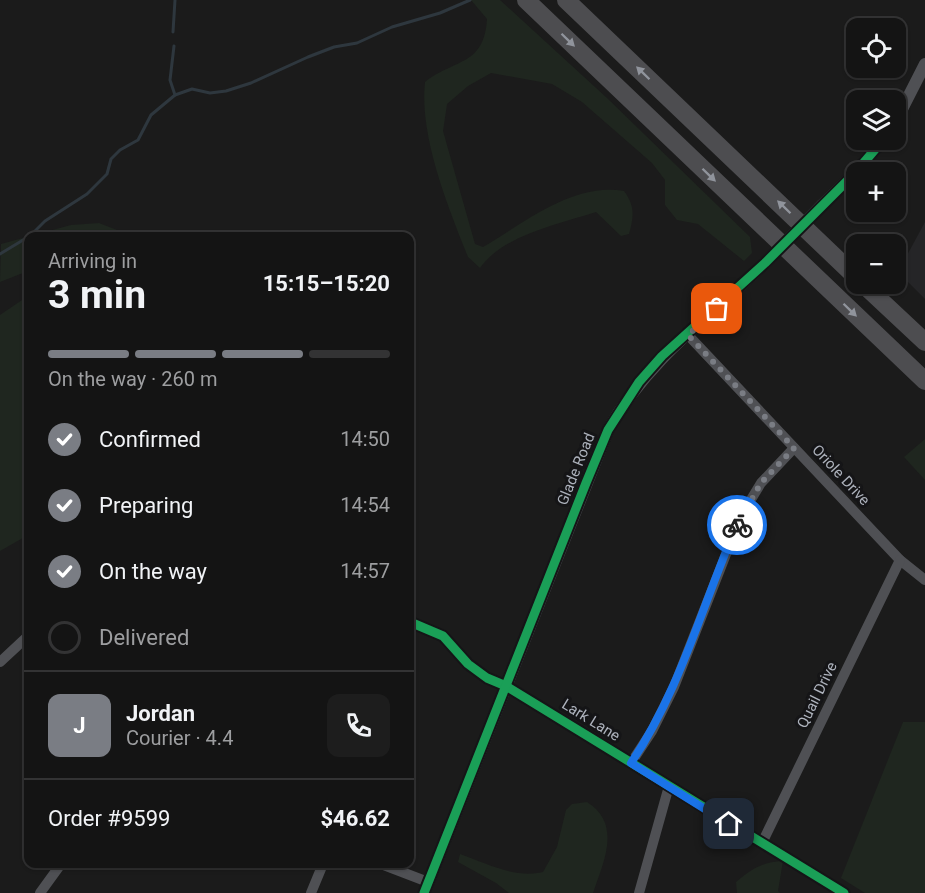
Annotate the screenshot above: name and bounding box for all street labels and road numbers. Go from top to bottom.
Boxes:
street label: Glade Road [553,430,599,508]
street label: Oriole Drive [808,441,874,509]
street label: Quail Drive [793,659,841,731]
street label: Lark Lane [559,695,623,745]

